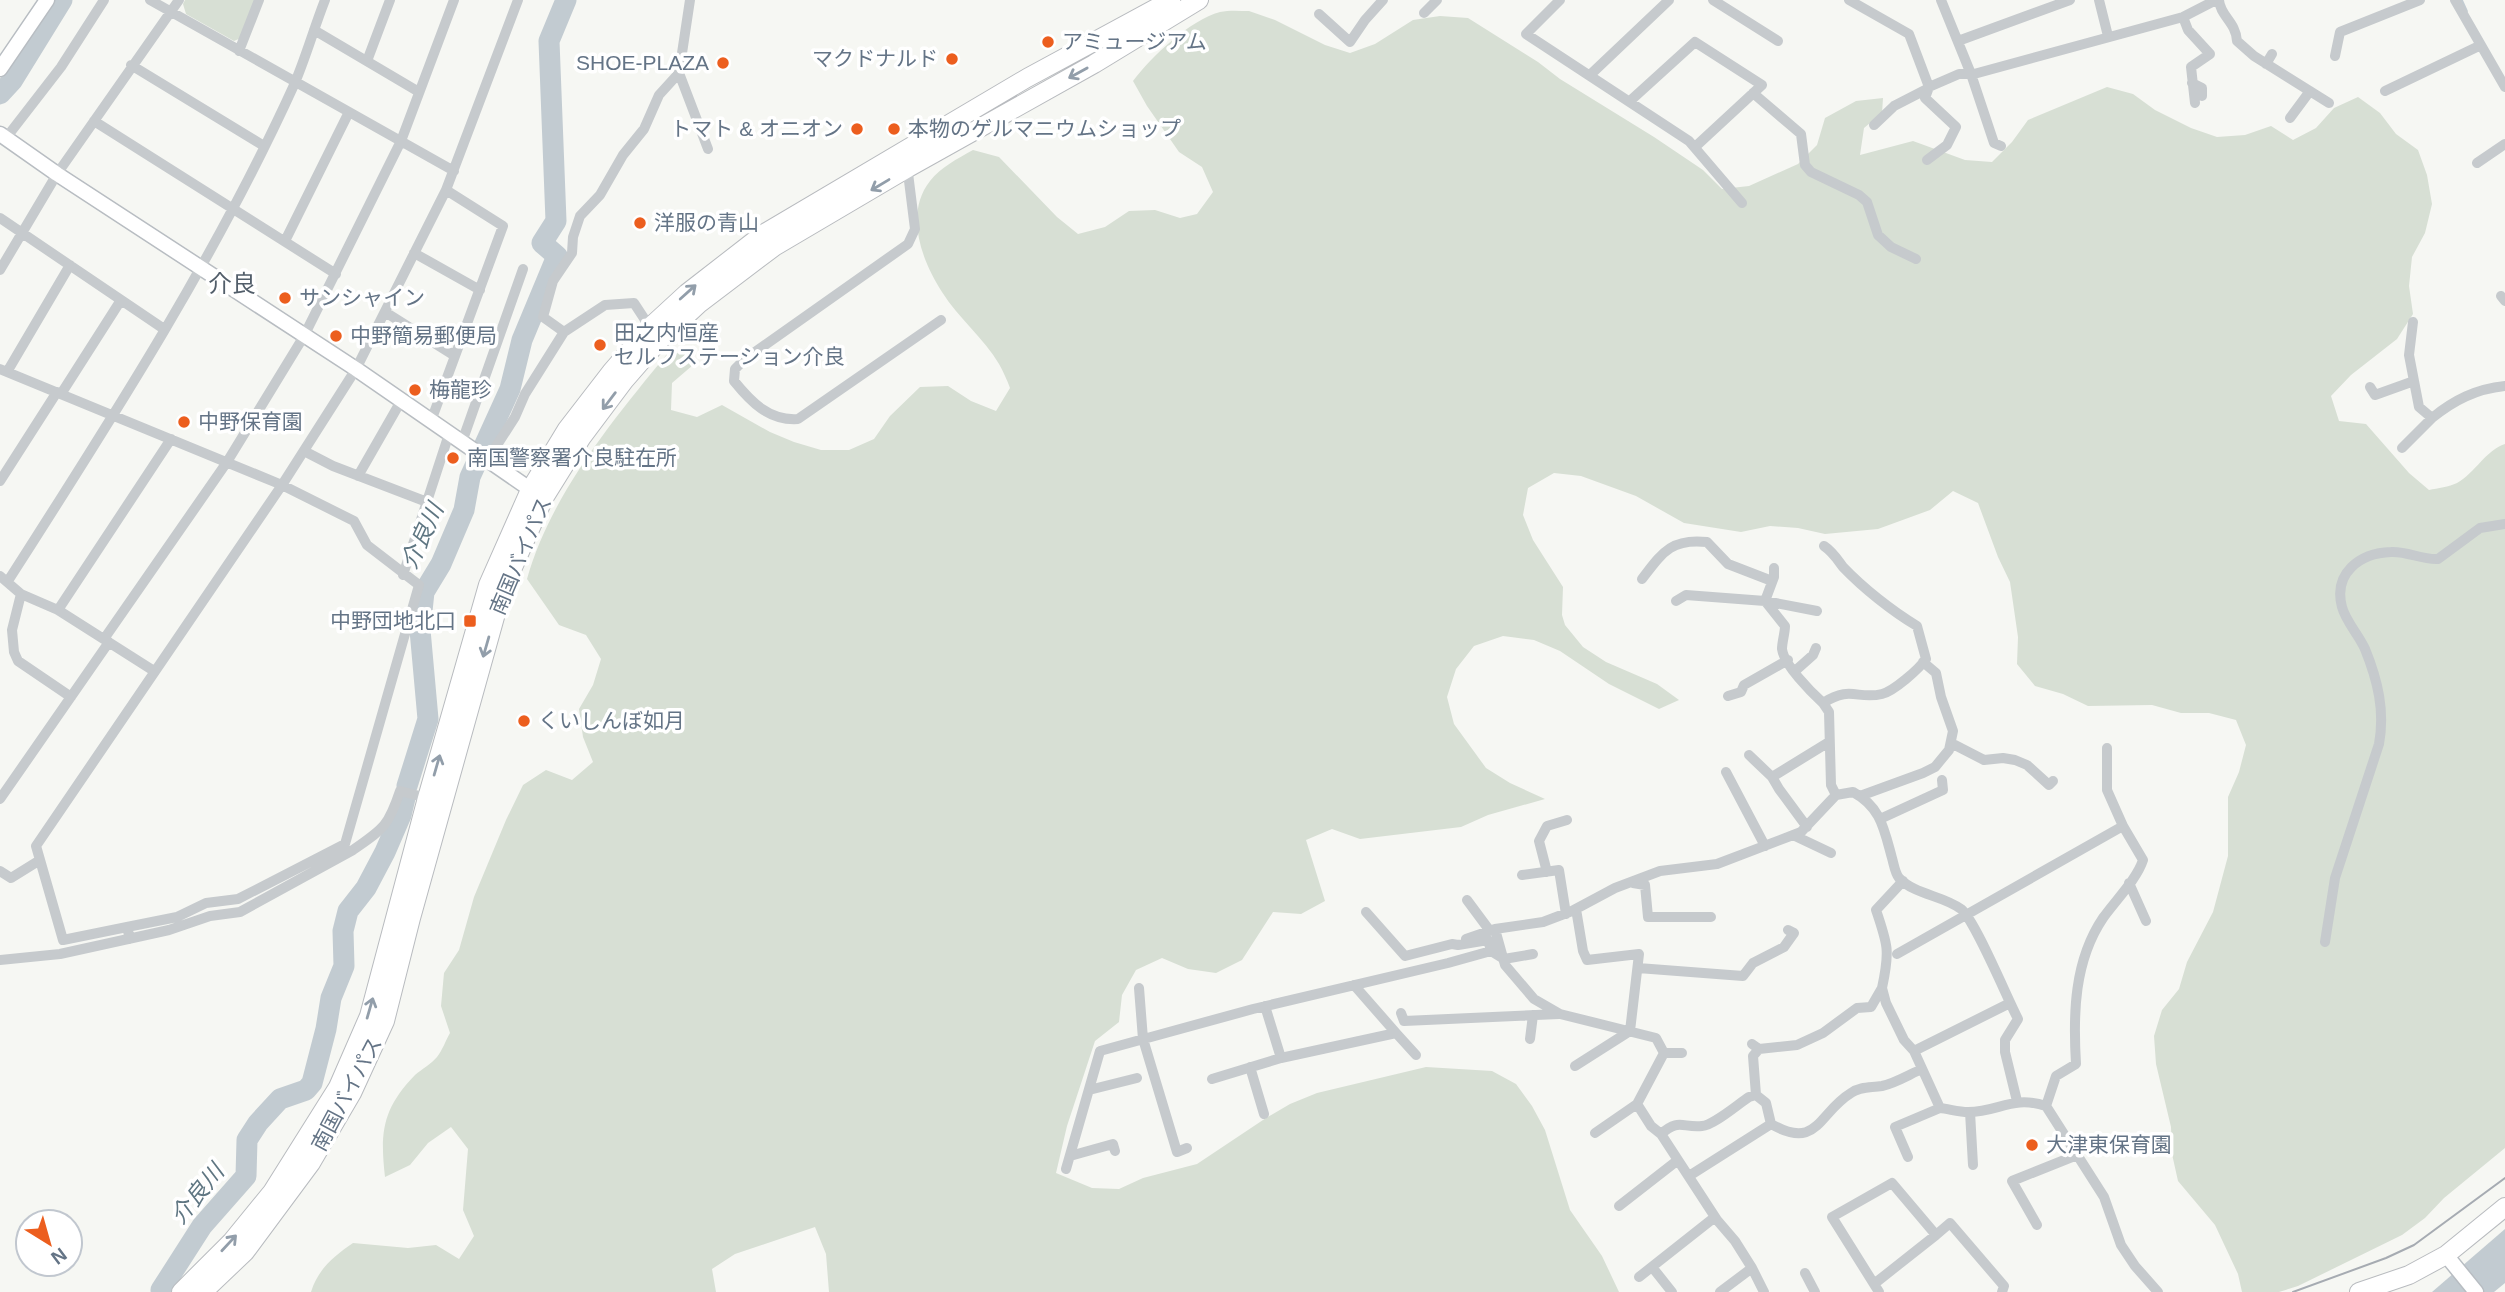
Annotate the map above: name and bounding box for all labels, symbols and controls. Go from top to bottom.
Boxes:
place label: アミュージアム [1062,30,1207,53]
marker: アミュージアム [1040,34,1056,50]
place label: マクドナルド [812,47,938,70]
place label: SHOE-PLAZA [576,51,709,74]
marker: マクドナルド [944,51,960,67]
marker: SHOE-PLAZA [715,55,731,71]
one-way arrow [1068,67,1089,80]
place label: トマト & オニオン [670,117,843,140]
place label: 本物のゲルマニウムショップ [908,117,1181,140]
marker: トマト & オニオン [849,121,865,137]
marker: 本物のゲルマニウムショップ [886,121,902,137]
one-way arrow [870,178,890,192]
place label: 洋服の青山 [654,211,759,234]
marker: 洋服の青山 [632,215,648,231]
district label: 介良 [208,270,256,297]
one-way arrow [679,284,697,300]
place label: サンシャイン [299,286,425,309]
marker: サンシャイン [277,290,293,306]
place label: 田之内恒産 セルフステーション介良 [614,321,845,368]
place label: 中野簡易郵便局 [350,324,497,347]
marker: 中野簡易郵便局 [328,328,344,344]
marker: 田之内恒産 セルフステーション介良 [592,337,608,353]
place label: 梅龍珍 [429,378,492,401]
marker: 梅龍珍 [407,382,423,398]
one-way arrow [602,391,616,410]
place label: 中野保育園 [198,410,303,433]
marker: 中野保育園 [176,414,192,430]
place label: 南国警察署介良駐在所 [467,446,677,469]
marker: 南国警察署介良駐在所 [445,450,461,466]
street label: 南国バイパス [485,494,556,618]
water label: 介良川 [396,497,450,573]
place label: 中野団地北口 [330,609,456,632]
marker: 中野団地北口 [462,613,478,629]
one-way arrow [479,636,492,658]
place label: くいしんぼ如月 [538,709,685,732]
marker: くいしんぼ如月 [516,713,532,729]
one-way arrow [431,754,444,776]
one-way arrow [365,997,378,1019]
street label: 南国バイパス [307,1033,386,1155]
place label: 大津東保育園 [2046,1133,2172,1156]
marker: 大津東保育園 [2024,1137,2040,1153]
water label: 介良川 [165,1157,231,1229]
north arrow [14,1208,84,1278]
one-way arrow [221,1234,237,1252]
text: N [47,1244,71,1269]

